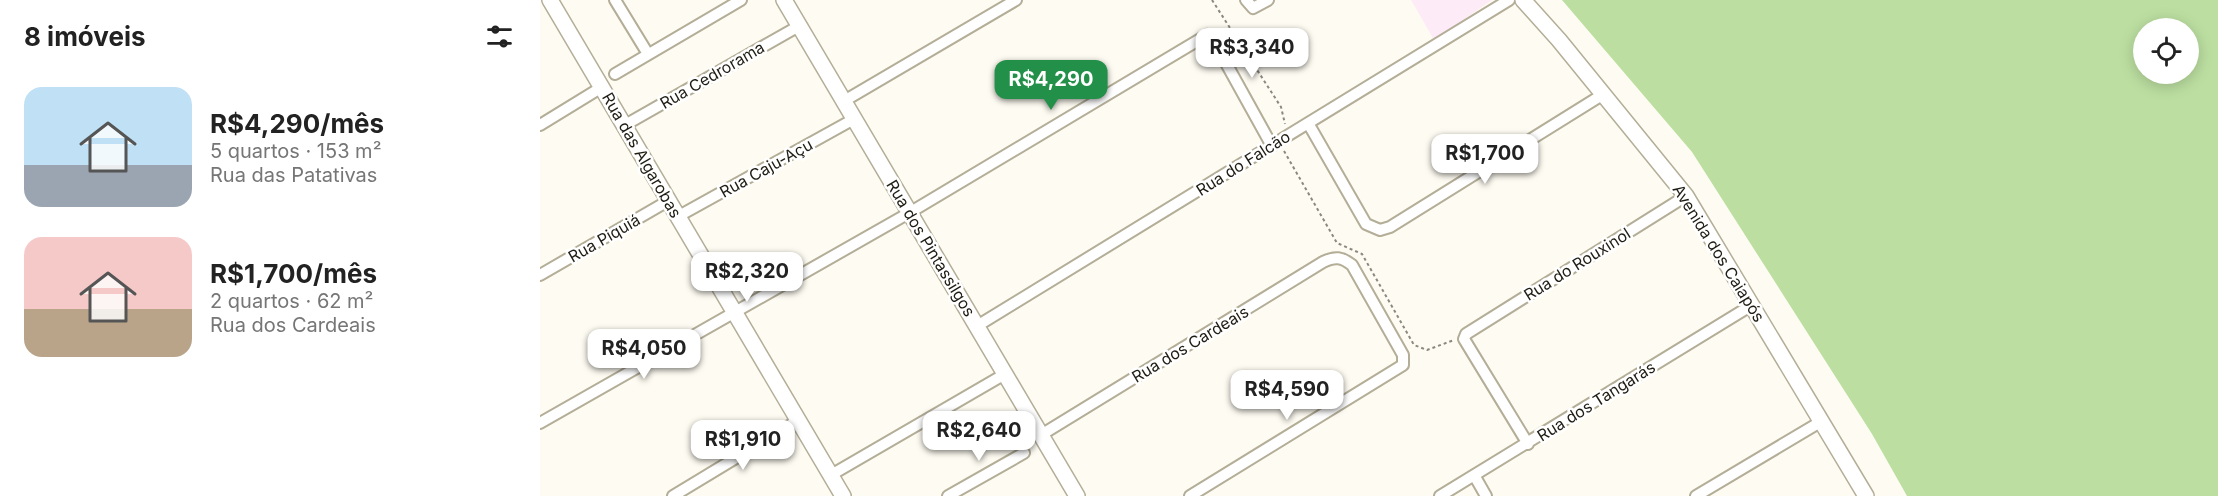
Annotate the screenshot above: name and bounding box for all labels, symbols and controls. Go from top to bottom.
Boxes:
map controls [2133,18,2199,84]
button: locate [2133,18,2199,84]
icon: filters [483,20,516,53]
text: 8 imóveis [24,21,146,52]
pin: R$3,340 [1197,28,1307,79]
text: R$3,340 [1210,35,1294,59]
street label: Rua Cedrorama [656,37,768,113]
pin: R$4,290 [996,60,1106,111]
text: R$4,290 [1009,67,1093,91]
street label: Rua das Algarobas [598,89,686,221]
text: R$4,290/mês [210,108,384,139]
icon: home [72,111,144,183]
street label: Rua do Falcão [1192,126,1294,200]
street label: Rua Caju-Açu [716,134,816,202]
pin: R$1,700 [1430,134,1540,185]
text: 5 quartos · 153 m² [210,139,381,163]
text: R$1,700 [1445,141,1525,165]
text: Rua das Patativas [210,163,377,187]
street label: Rua dos Pintassilgos [882,176,980,320]
street label: Avenida dos Caiapós [1669,181,1769,325]
street label: Rua Piquiá [565,209,643,267]
street label: Rua do Rouxinol [1520,223,1634,305]
pin: R$2,320 [692,252,802,303]
text: R$1,700/mês [210,258,377,289]
text: R$2,320 [705,259,789,283]
icon: home [72,261,144,333]
text: 2 quartos · 62 m² [210,289,373,313]
street label: Rua dos Cardeais [1128,301,1252,387]
text: Rua dos Cardeais [210,313,376,337]
pin: R$4,050 [589,329,699,380]
text: R$4,050 [602,336,686,360]
street label: Rua dos Tangarás [1533,357,1659,445]
pin: R$4,590 [1232,370,1342,421]
text: R$4,590 [1245,377,1329,401]
pin: R$2,640 [924,411,1034,462]
text: R$2,640 [937,418,1021,442]
pin: R$1,910 [688,420,798,471]
text: R$1,910 [705,427,781,451]

